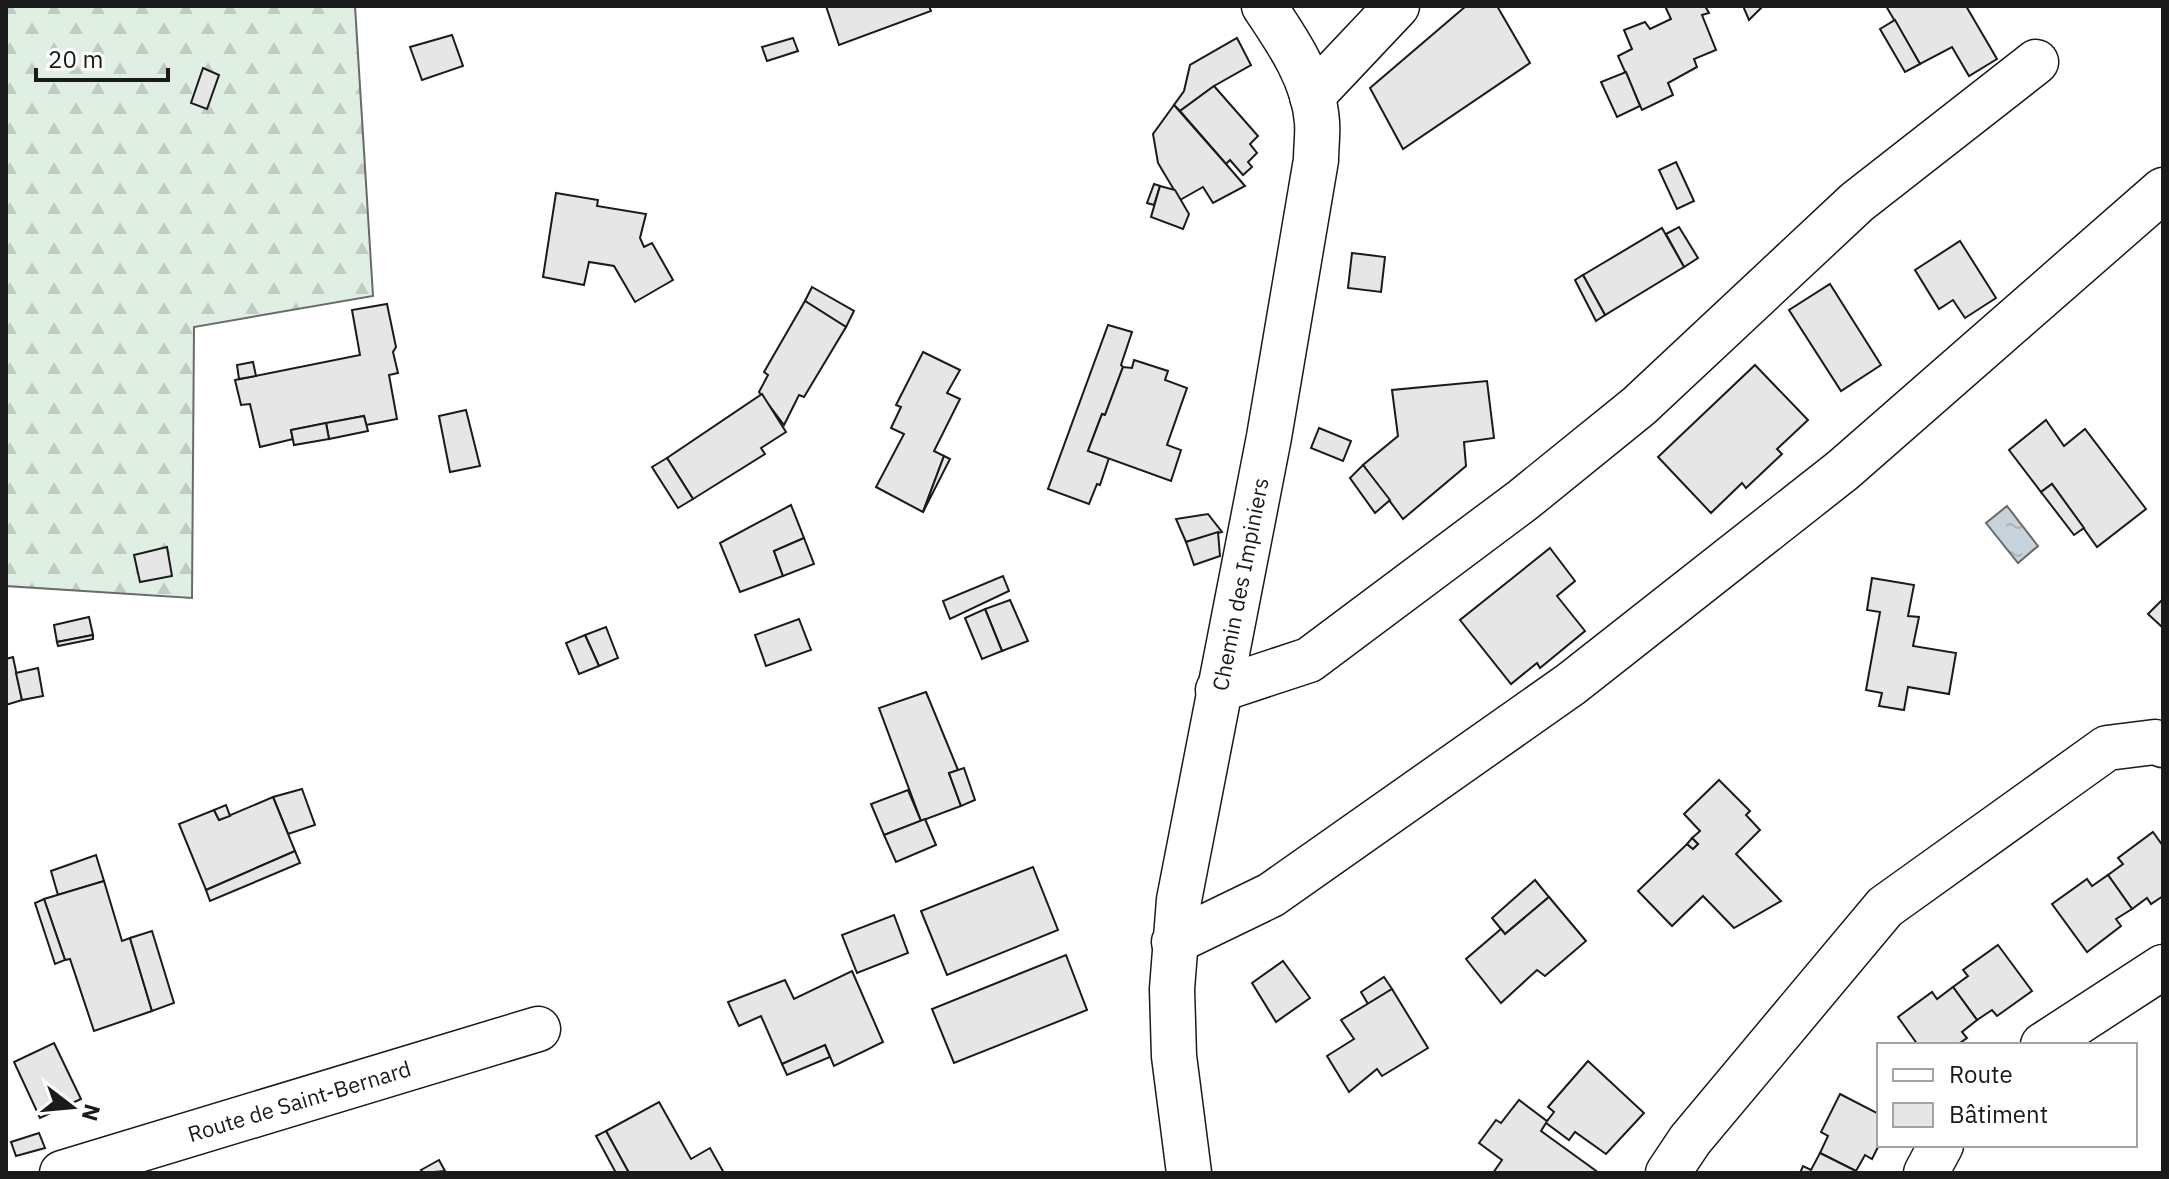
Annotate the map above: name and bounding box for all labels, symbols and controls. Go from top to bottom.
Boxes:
scale bar [36,32,168,82]
text: 20 m [48,43,103,75]
street label: Chemin des Impiniers [1205,475,1275,693]
legend [1877,1043,2137,1147]
street label: Route de Saint-Bernard [184,1053,414,1148]
text: Route [1949,1058,2013,1090]
north arrow [32,1067,112,1147]
text: Bâtiment [1949,1098,2048,1130]
text: N [76,1101,108,1124]

